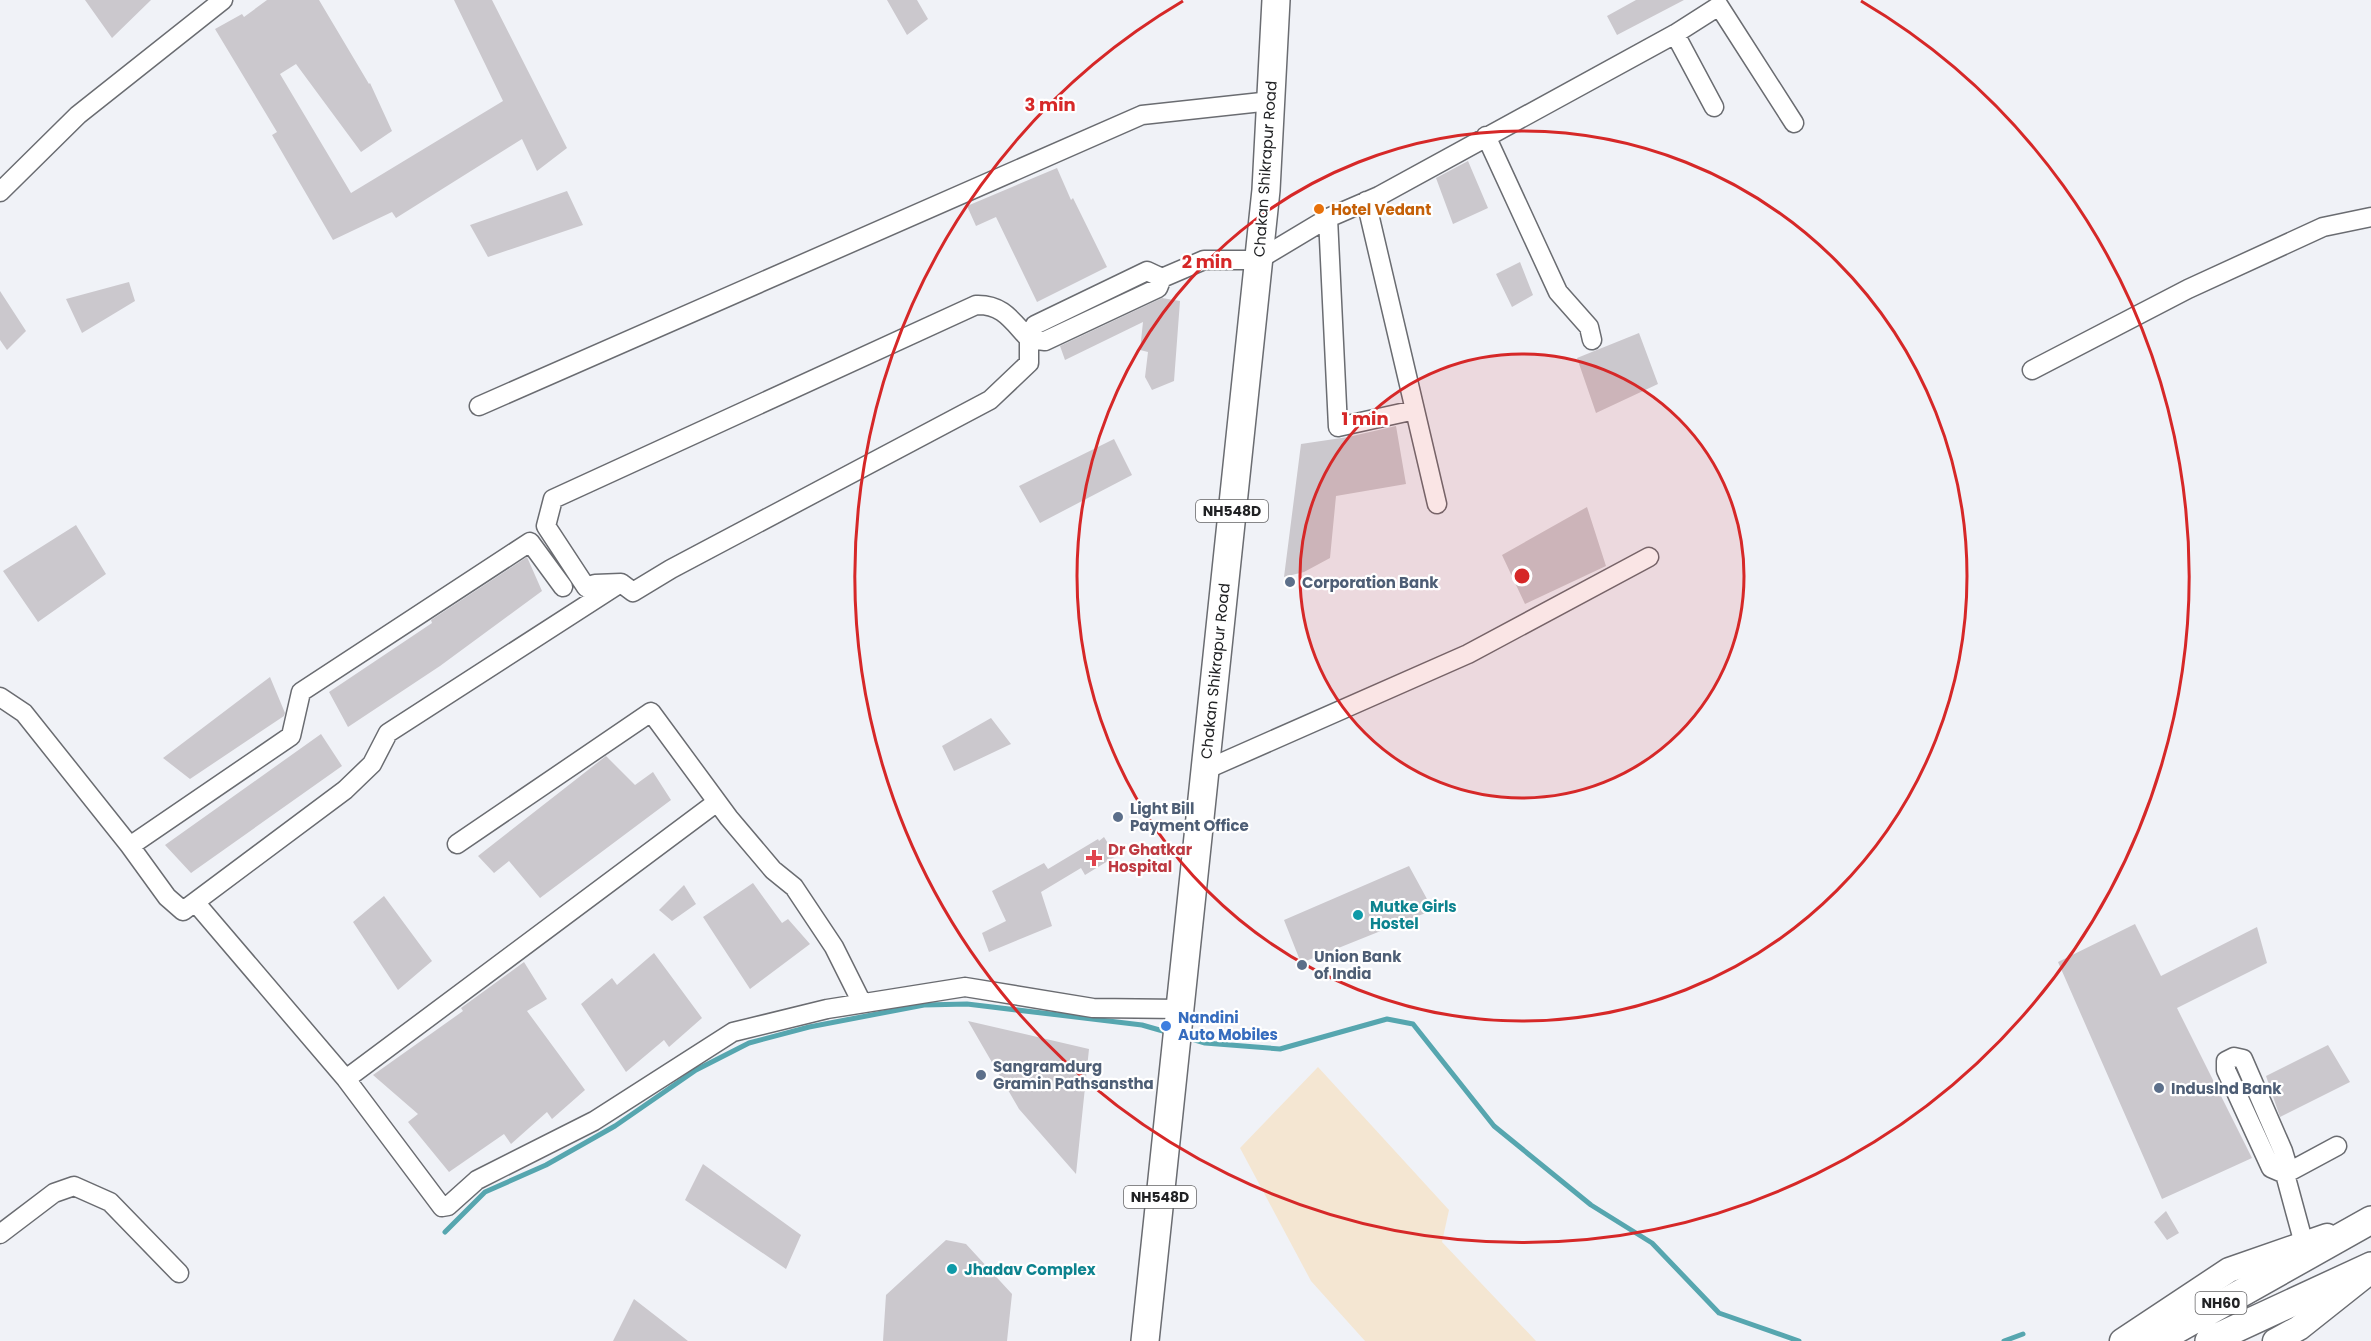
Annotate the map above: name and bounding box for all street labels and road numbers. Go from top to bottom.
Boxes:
street label: Chakan Shikrapur Road [1248,80,1282,258]
road number: NH548D [1196,500,1268,522]
street label: Chakan Shikrapur Road [1195,582,1235,760]
road number: NH548D [1124,1186,1196,1208]
road number: NH60 [2196,1292,2246,1314]

